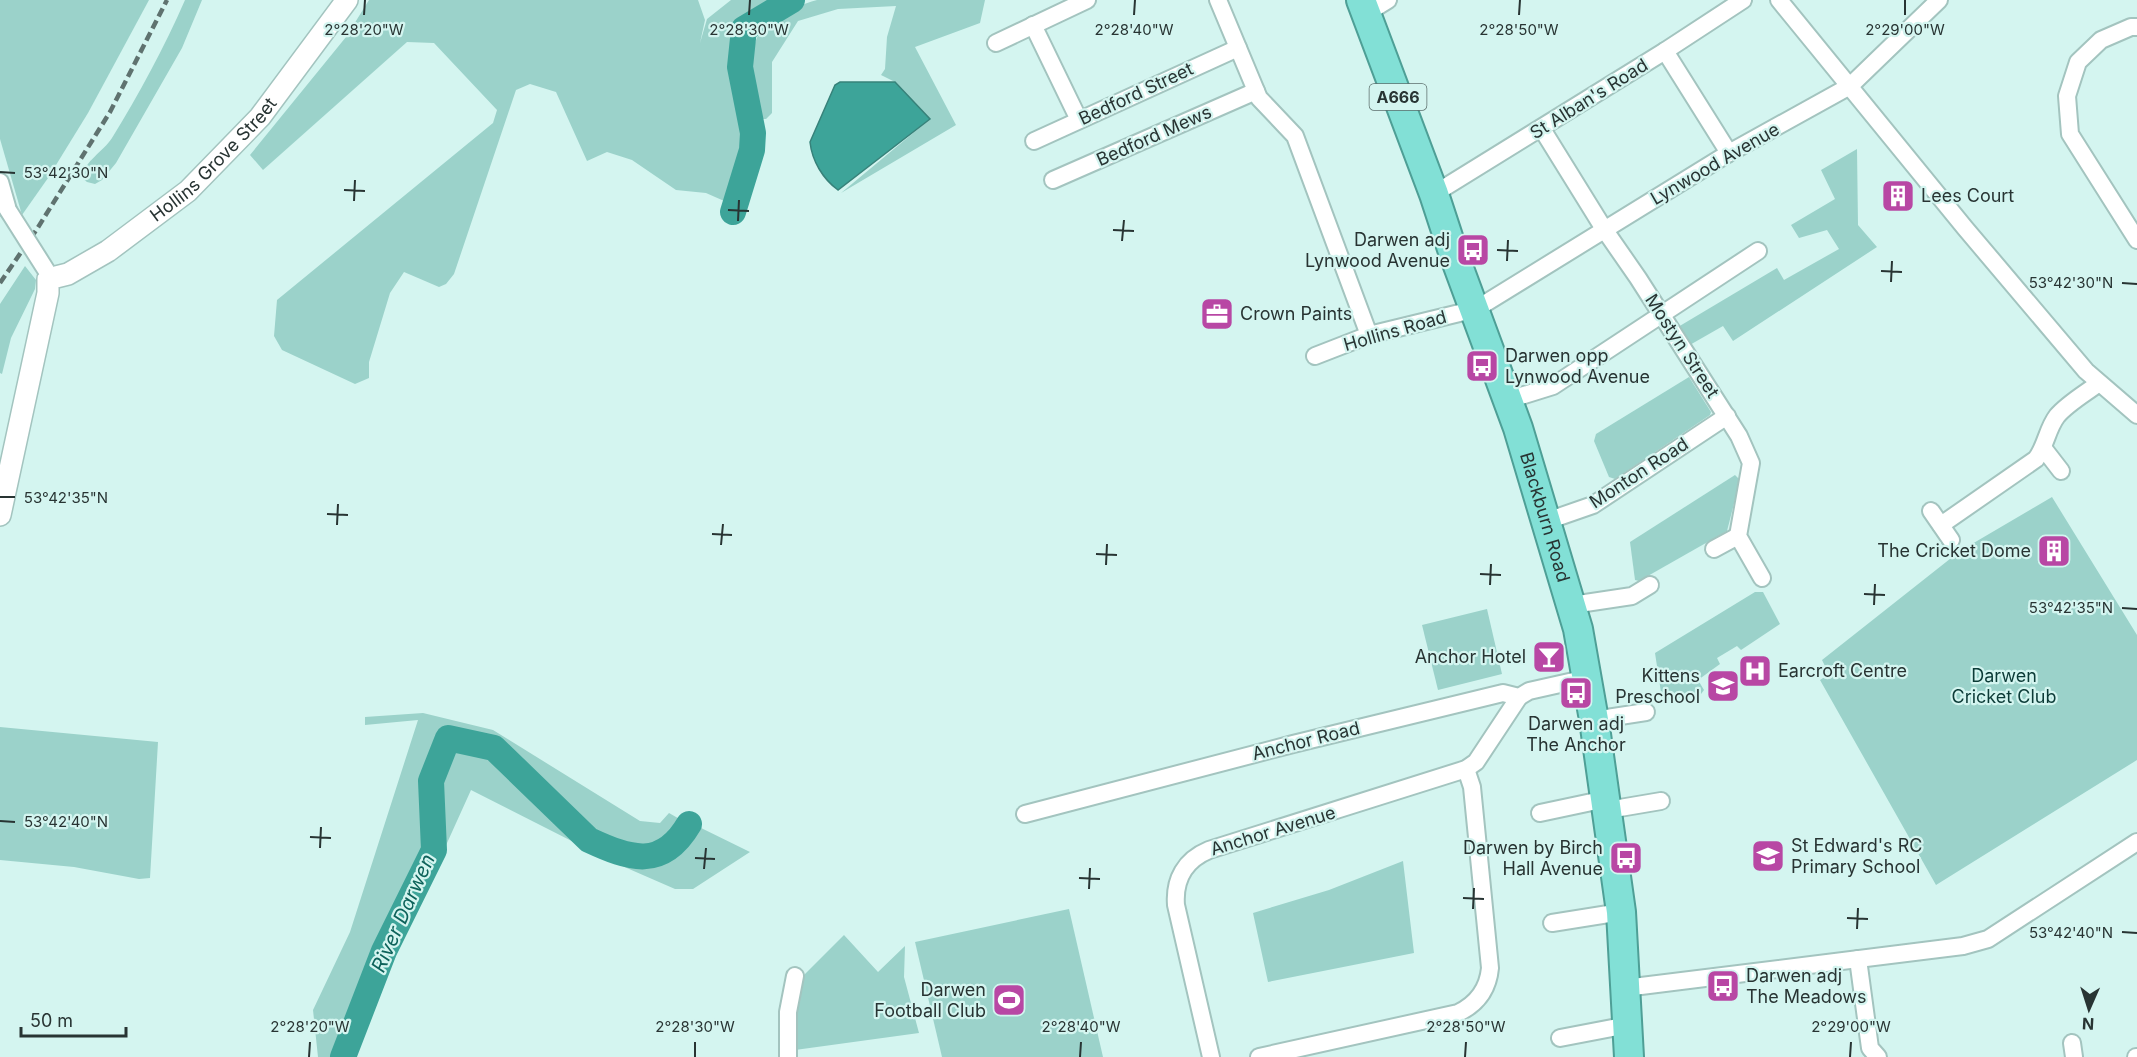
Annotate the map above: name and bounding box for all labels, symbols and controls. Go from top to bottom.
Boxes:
text: 2°28'20"W [324,20,404,39]
text: 2°28'30"W [709,20,789,39]
text: 2°28'40"W [1095,20,1174,39]
text: 2°28'50"W [1479,20,1559,39]
text: 2°29'00"W [1865,20,1945,39]
street label: St Alban's Road [1526,54,1651,143]
street label: Bedford Street [1075,58,1196,129]
road number: A666 [1370,84,1426,110]
street label: Hollins Grove Street [146,93,281,226]
street label: Bedford Mews [1093,101,1214,170]
street label: Lynwood Avenue [1647,118,1783,209]
text: 53°42'30"N [24,163,108,182]
building icon: Lees Court [1880,178,1916,214]
place label: Lees Court [1921,185,2014,206]
place label: Darwen adj Lynwood Avenue [1305,229,1450,271]
bus stop icon: Darwen adj Lynwood Avenue [1455,232,1491,268]
text: 53°42'30"N [2029,273,2113,292]
street label: Mostyn Street [1641,290,1724,402]
office icon: Crown Paints [1199,296,1235,332]
place label: Crown Paints [1240,303,1352,324]
street label: Hollins Road [1341,306,1449,355]
place label: Darwen opp Lynwood Avenue [1505,345,1650,387]
bus stop icon: Darwen opp Lynwood Avenue [1464,348,1500,384]
street label: Monton Road [1585,433,1692,512]
street label: Blackburn Road [1516,450,1574,584]
text: 53°42'35"N [24,488,108,507]
building icon: The Cricket Dome [2036,533,2072,569]
place label: The Cricket Dome [1877,540,2031,561]
text: 53°42'35"N [2029,598,2113,617]
bar icon: Anchor Hotel [1531,639,1567,675]
place label: Anchor Hotel [1415,646,1526,667]
hospital icon: Earcroft Centre [1737,653,1773,689]
place label: Earcroft Centre [1778,660,1907,681]
place label: Kittens Preschool [1615,665,1700,707]
park label: Darwen Cricket Club [1952,665,2056,707]
school or university icon: Kittens Preschool [1705,668,1741,704]
bus stop icon: Darwen adj The Anchor [1558,675,1594,711]
place label: Darwen adj The Anchor [1526,713,1626,755]
street label: Anchor Road [1250,717,1362,764]
street label: Anchor Avenue [1208,801,1338,860]
text: 53°42'40"N [24,812,108,831]
place label: St Edward's RC Primary School [1791,835,1922,877]
place label: Darwen by Birch Hall Avenue [1463,837,1603,879]
school or university icon: St Edward's RC Primary School [1750,838,1786,874]
bus stop icon: Darwen by Birch Hall Avenue [1608,840,1644,876]
water label: River Darwen [366,850,440,976]
text: 53°42'40"N [2029,923,2113,942]
place label: Darwen adj The Meadows [1746,965,1867,1007]
bus stop icon: Darwen adj The Meadows [1705,968,1741,1004]
place label: Darwen Football Club [874,979,986,1021]
north arrow [2059,979,2119,1039]
sports icon: Darwen Football Club [991,982,1027,1018]
scale bar [21,1000,126,1038]
text: 50 m [30,1010,73,1031]
text: N [2082,1014,2095,1034]
text: 2°28'20"W [270,1017,350,1036]
text: 2°28'30"W [655,1017,735,1036]
text: 2°28'40"W [1042,1017,1121,1036]
text: 2°28'50"W [1426,1017,1506,1036]
text: 2°29'00"W [1811,1017,1891,1036]

